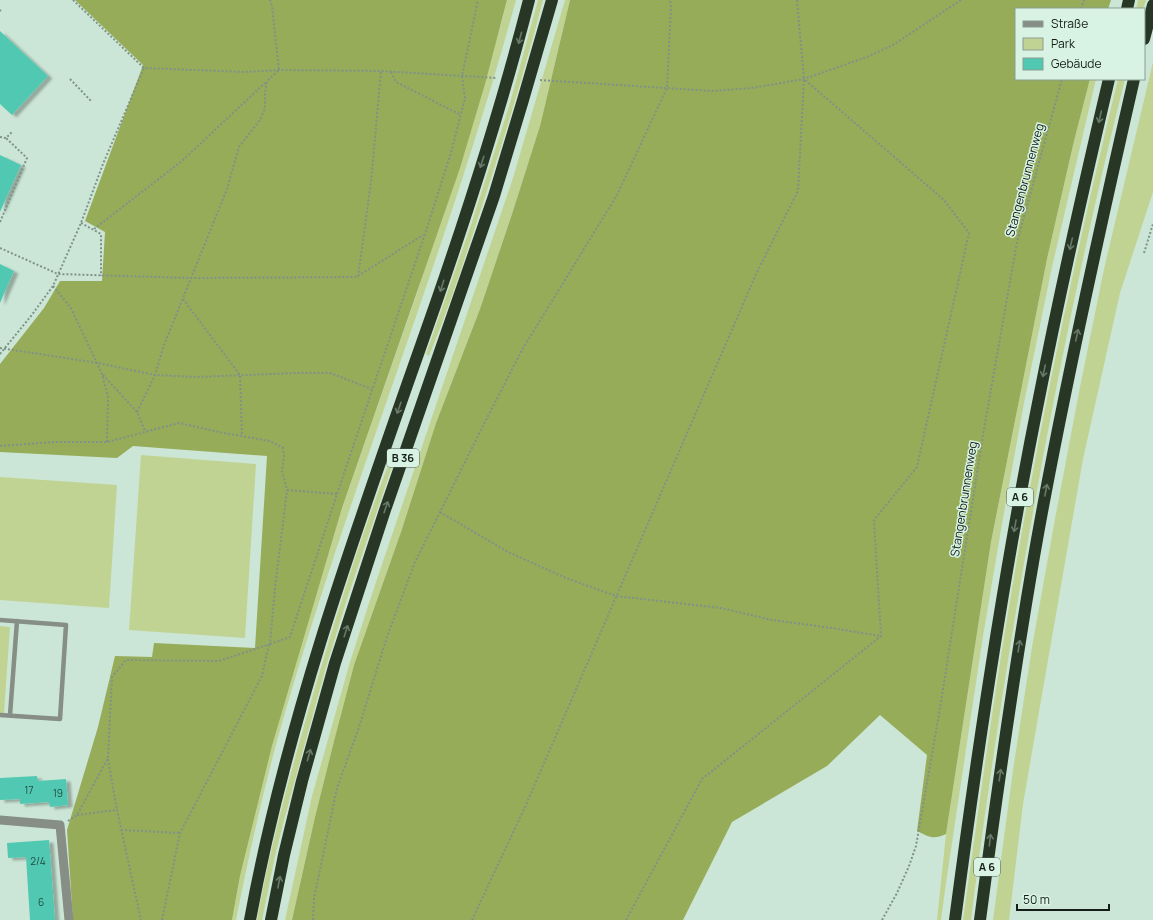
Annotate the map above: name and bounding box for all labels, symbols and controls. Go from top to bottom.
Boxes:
legend [1015,8,1145,80]
text: Straße [1051,15,1088,32]
one-way arrow [515,31,523,44]
text: Park [1051,35,1076,52]
text: Gebäude [1051,55,1102,72]
one-way arrow [1096,110,1104,123]
street label: Stangenbrunnenweg [1001,121,1048,239]
one-way arrow [478,155,485,168]
one-way arrow [1067,237,1075,250]
one-way arrow [437,279,445,291]
one-way arrow [1073,329,1081,342]
one-way arrow [1040,364,1048,377]
one-way arrow [394,402,402,414]
street label: Stangenbrunnenweg [946,440,981,558]
road number: B 36 [387,449,419,467]
one-way arrow [1043,484,1051,497]
road number: A 6 [1007,488,1033,506]
one-way arrow [383,501,390,514]
one-way arrow [1011,519,1019,532]
one-way arrow [343,624,350,637]
one-way arrow [1015,640,1023,653]
one-way arrow [306,749,313,762]
one-way arrow [996,769,1004,782]
house number: 17 [25,783,33,797]
house number: 19 [53,786,63,800]
one-way arrow [986,834,994,847]
house number: 2/4 [30,854,46,868]
road number: A 6 [974,858,1000,876]
one-way arrow [275,876,283,889]
scale bar [1017,886,1109,912]
text: 50 m [1023,891,1050,908]
house number: 6 [38,895,44,909]

